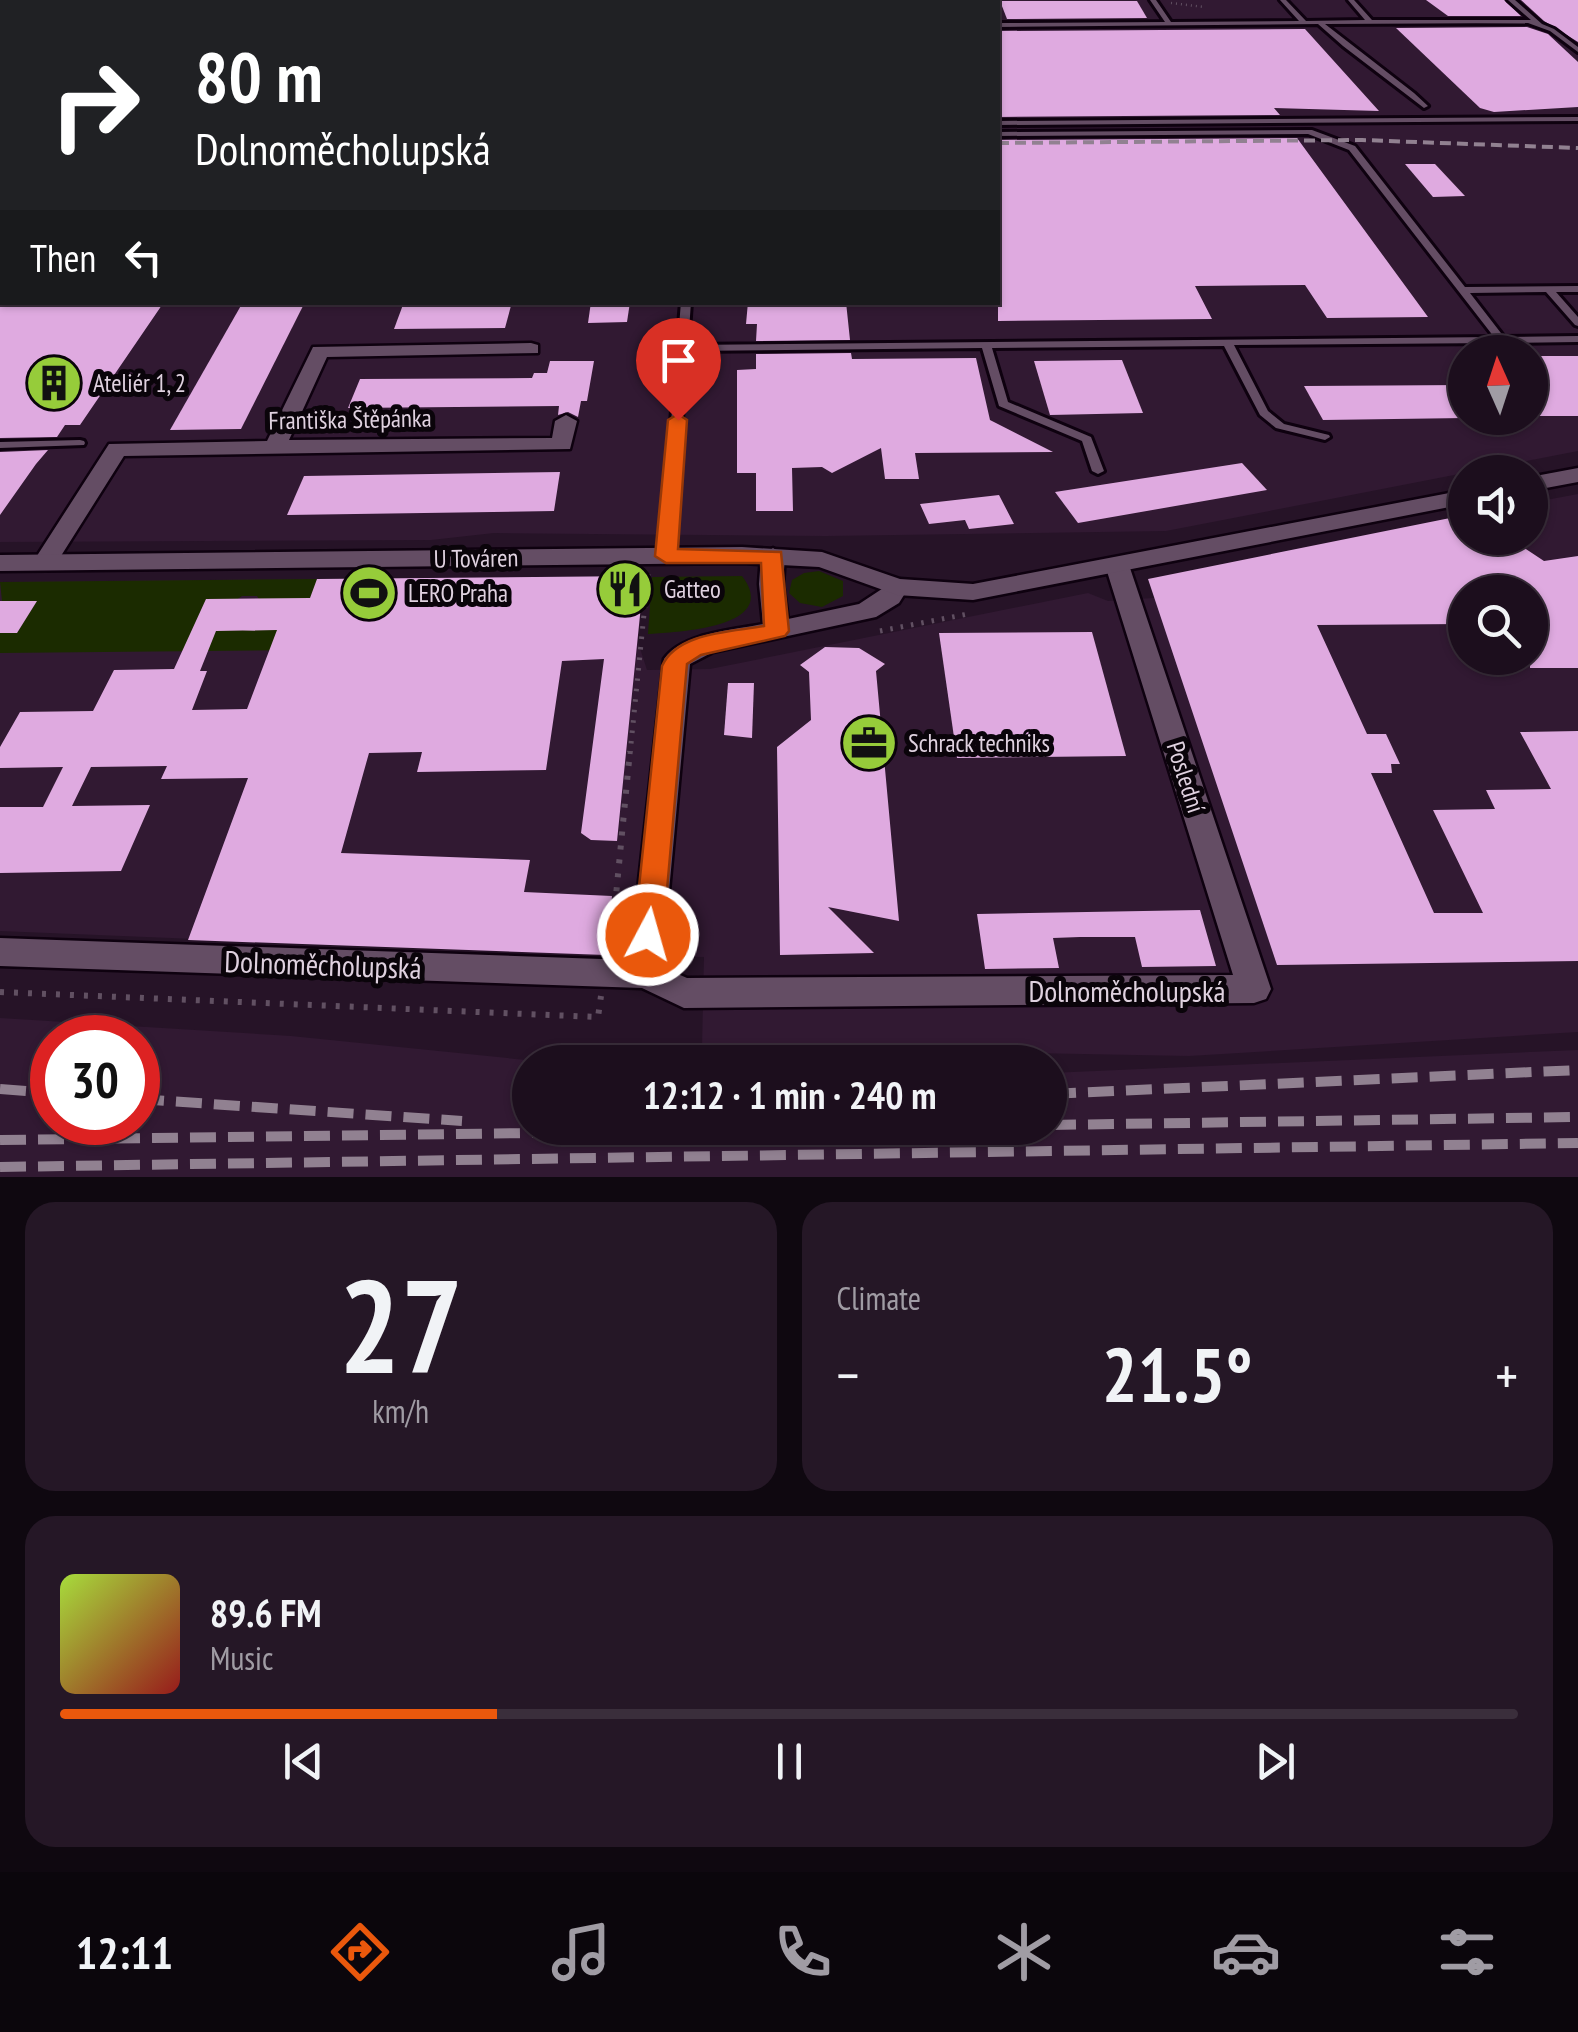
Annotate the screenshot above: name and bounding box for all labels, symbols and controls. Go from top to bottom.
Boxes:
text: 80 m [195,31,323,121]
icon: right [30,40,160,170]
text: Dolnoměcholupská [195,119,491,177]
icon: left [116,230,171,285]
text: Then [30,233,96,282]
pin [636,318,721,421]
icon: arrive [651,333,706,388]
north arrow [1448,335,1548,435]
map controls [1448,335,1548,675]
building icon: Ateliér 1, 2 [24,353,84,413]
place label: Ateliér 1, 2 [93,367,186,399]
street label: Františka Štěpánka [268,402,432,436]
button: sound [1448,455,1548,555]
street label: U Továren [433,541,519,575]
restaurant icon: Gatteo [595,559,655,619]
sports icon: LERO Praha [339,563,399,623]
place label: Gatteo [664,573,721,605]
button: search [1448,575,1548,675]
place label: LERO Praha [408,577,508,609]
office icon: Schrack techniks [839,713,899,773]
place label: Schrack techniks [908,727,1050,759]
street label: Poslední [1159,737,1213,817]
position arrow [596,883,700,987]
street label: Dolnoměcholupská [224,941,422,987]
street label: Dolnoměcholupská [1028,971,1226,1010]
speed limit sign: 30 [30,1015,160,1145]
text: 12:12 · 1 min · 240 m [643,1070,936,1119]
text: 27 [339,1241,463,1409]
text: Climate [837,1277,921,1319]
text: 21.5° [1102,1326,1253,1423]
text: − [837,1339,859,1410]
text: + [1495,1339,1518,1410]
text: km/h [372,1390,429,1432]
text: 89.6 FM [210,1588,322,1637]
text: Music [210,1637,273,1679]
icon: previous [276,1734,331,1789]
icon: pause [762,1734,817,1789]
icon: next [1248,1734,1303,1789]
icon: directions [325,1917,395,1987]
icon: music [546,1917,616,1987]
icon: phone [768,1917,838,1987]
icon: climate [989,1917,1059,1987]
icon: car [1211,1917,1281,1987]
icon: filters [1432,1917,1502,1987]
text: 12:11 [76,1923,173,1981]

